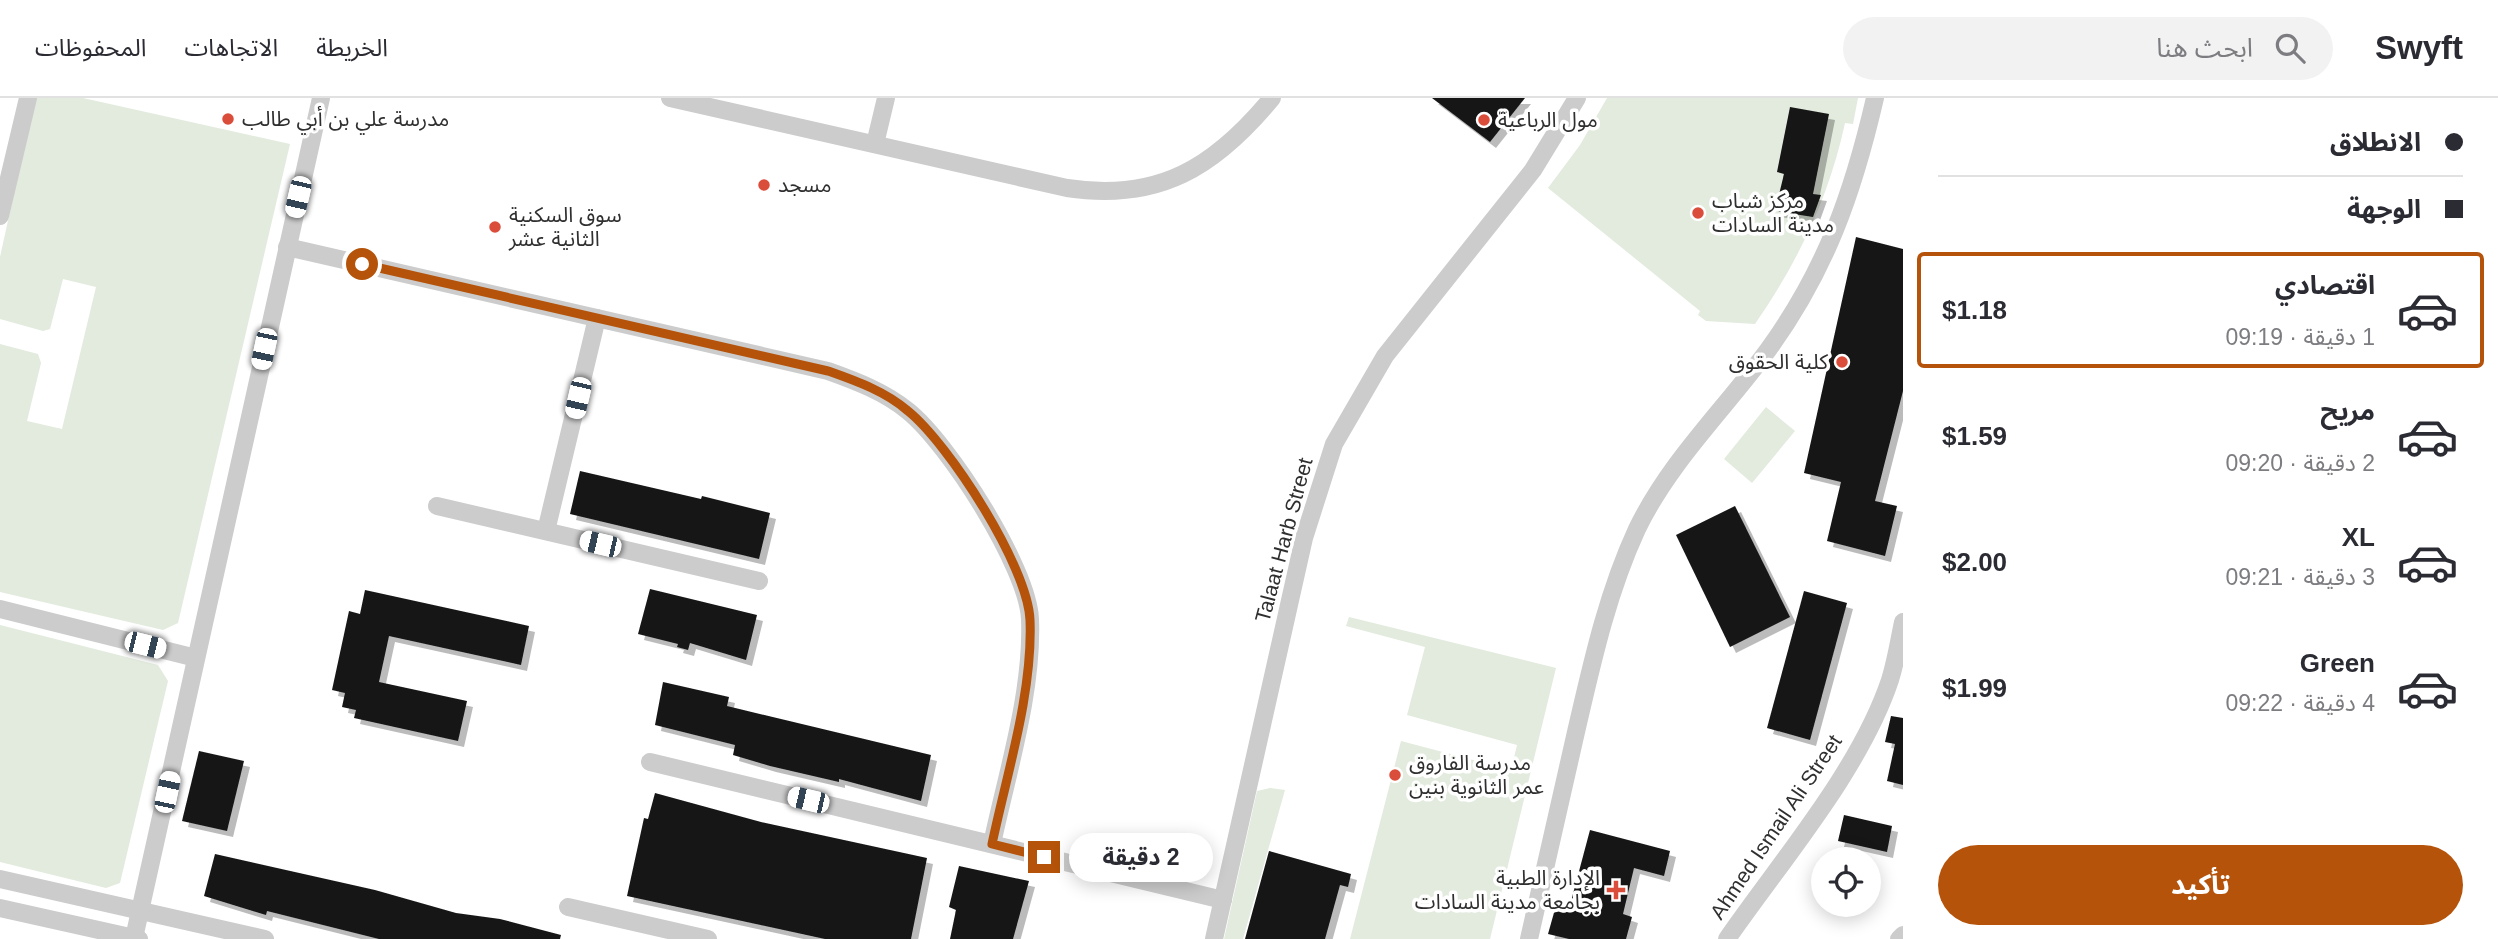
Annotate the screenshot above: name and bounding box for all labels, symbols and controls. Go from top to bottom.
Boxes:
search box [1843,17,2333,80]
icon: search [2271,29,2309,67]
text: Swyft [2375,29,2463,66]
text: ابحث هنا [2156,33,2253,63]
text: المحفوظات [35,34,146,61]
text: الاتجاهات [184,34,278,61]
text: الخريطة [316,34,388,61]
place label: مدرسة علي بن أبي طالب [242,106,449,135]
place label: مول الرباعية [1498,108,1598,132]
marker: مدرسة علي بن أبي طالب [220,111,236,127]
marker: مول الرباعية [1476,112,1492,128]
text: الانطلاق [2330,127,2421,157]
place label: مسجد [778,173,831,196]
car [284,174,313,220]
marker: مسجد [756,177,772,193]
place label: مركز شباب مدينة السادات [1712,189,1834,236]
text: الوجهة [2347,194,2421,224]
place label: سوق السكنية الثانية عشر [508,203,622,251]
marker: مركز شباب مدينة السادات [1690,205,1706,221]
marker: سوق السكنية الثانية عشر [487,219,503,235]
route start [346,248,378,280]
text: اقتصادي [2275,270,2375,300]
icon: car [2396,279,2459,342]
text: $1.18 [1942,295,2007,325]
text: 1 دقيقة · 09:19 [2225,324,2375,350]
car [250,326,279,372]
place label: كلية الحقوق [1729,350,1828,374]
marker: كلية الحقوق [1834,354,1850,370]
car [564,375,593,421]
text: مريح [2320,396,2375,426]
icon: car [2396,405,2459,468]
text: $1.59 [1942,421,2007,451]
text: 2 دقيقة · 09:20 [2225,450,2375,476]
street label: Talaat Harb Street [1251,455,1317,625]
text: XL [2342,522,2375,552]
car [578,529,623,559]
icon: car [2396,531,2459,594]
text: $2.00 [1942,547,2007,577]
text: 3 دقيقة · 09:21 [2225,564,2375,590]
car [123,630,168,660]
text: Green [2300,648,2375,678]
icon: car [2396,657,2459,720]
text: $1.99 [1942,673,2007,703]
text: 4 دقيقة · 09:22 [2225,690,2375,716]
street label: Ahmed Ismail Ali Street [1705,730,1846,923]
place label: مدرسة الفاروق عمر الثانوية بنين [1409,751,1544,799]
marker: مدرسة الفاروق عمر الثانوية بنين [1387,767,1403,783]
car [153,769,182,815]
car [786,785,831,815]
callout: 2 دقيقة [1068,832,1212,882]
route end [1028,841,1060,873]
text: 2 دقيقة [1102,844,1180,870]
button: تأكيد [1938,845,2463,925]
map controls [1811,847,1881,917]
button: locate [1811,847,1881,917]
place label: الإدارة الطبية بجامعة مدينة السادات [1415,866,1600,913]
marker: الإدارة الطبية بجامعة مدينة السادات [1606,880,1626,900]

